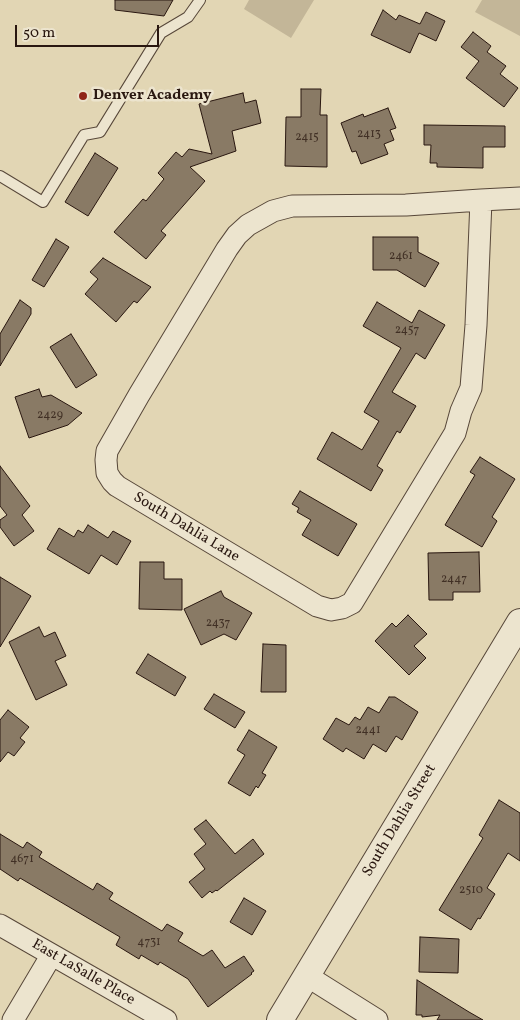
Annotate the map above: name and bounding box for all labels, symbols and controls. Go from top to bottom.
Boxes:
scale bar [18,15,161,47]
text: 50 m [23,23,55,44]
place label: Denver Academy [93,87,211,105]
marker: Denver Academy [77,90,89,102]
house number: 2413 [357,128,381,142]
house number: 2415 [295,131,319,145]
house number: 2461 [389,250,413,264]
house number: 2457 [395,324,419,338]
house number: 2429 [37,409,63,423]
street label: South Dahlia Lane [130,489,242,567]
house number: 2447 [441,573,467,587]
house number: 2437 [206,617,230,631]
house number: 2441 [355,724,381,738]
street label: South Dahlia Street [359,761,441,881]
house number: 4671 [10,853,34,867]
house number: 2510 [459,884,483,898]
street label: East LaSalle Place [28,936,138,1010]
house number: 4731 [137,936,161,950]

